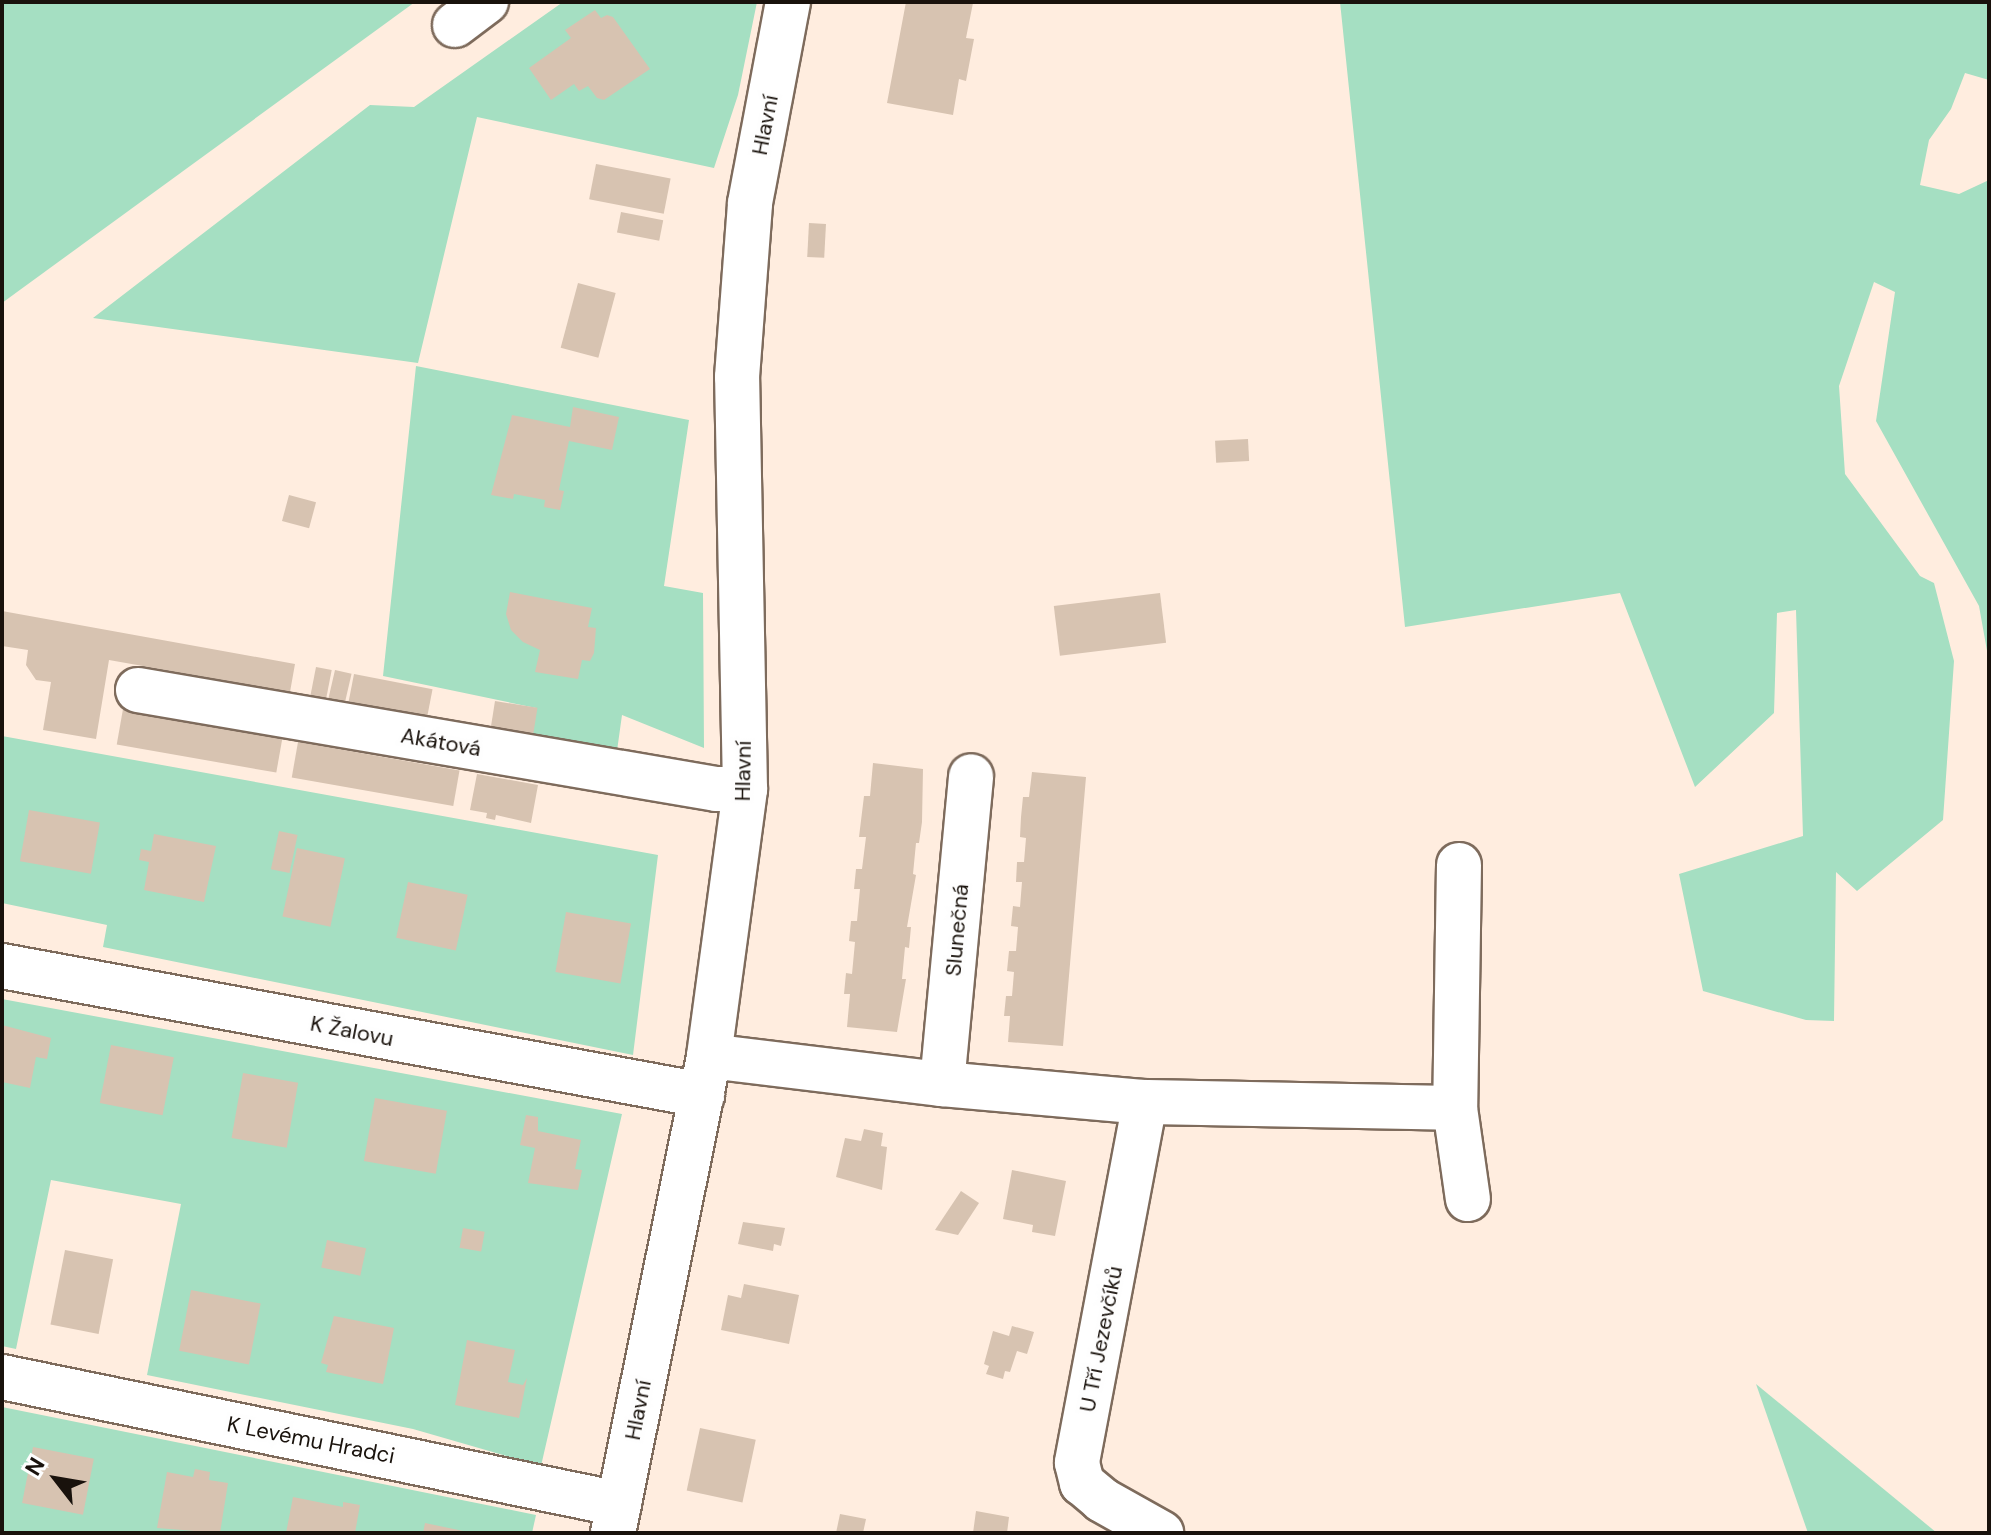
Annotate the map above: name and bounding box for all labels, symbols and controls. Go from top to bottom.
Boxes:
street label: Hlavní [746,93,784,157]
street label: Akátová [399,722,483,762]
street label: Hlavní [729,740,757,802]
street label: Slunečná [940,883,974,977]
street label: K Žalovu [308,1010,396,1052]
street label: U Tří Jezevčíků [1074,1264,1128,1414]
street label: Hlavní [619,1378,657,1442]
street label: K Levému Hradci [225,1411,397,1469]
north arrow [16,1439,96,1519]
text: N [18,1452,52,1481]

